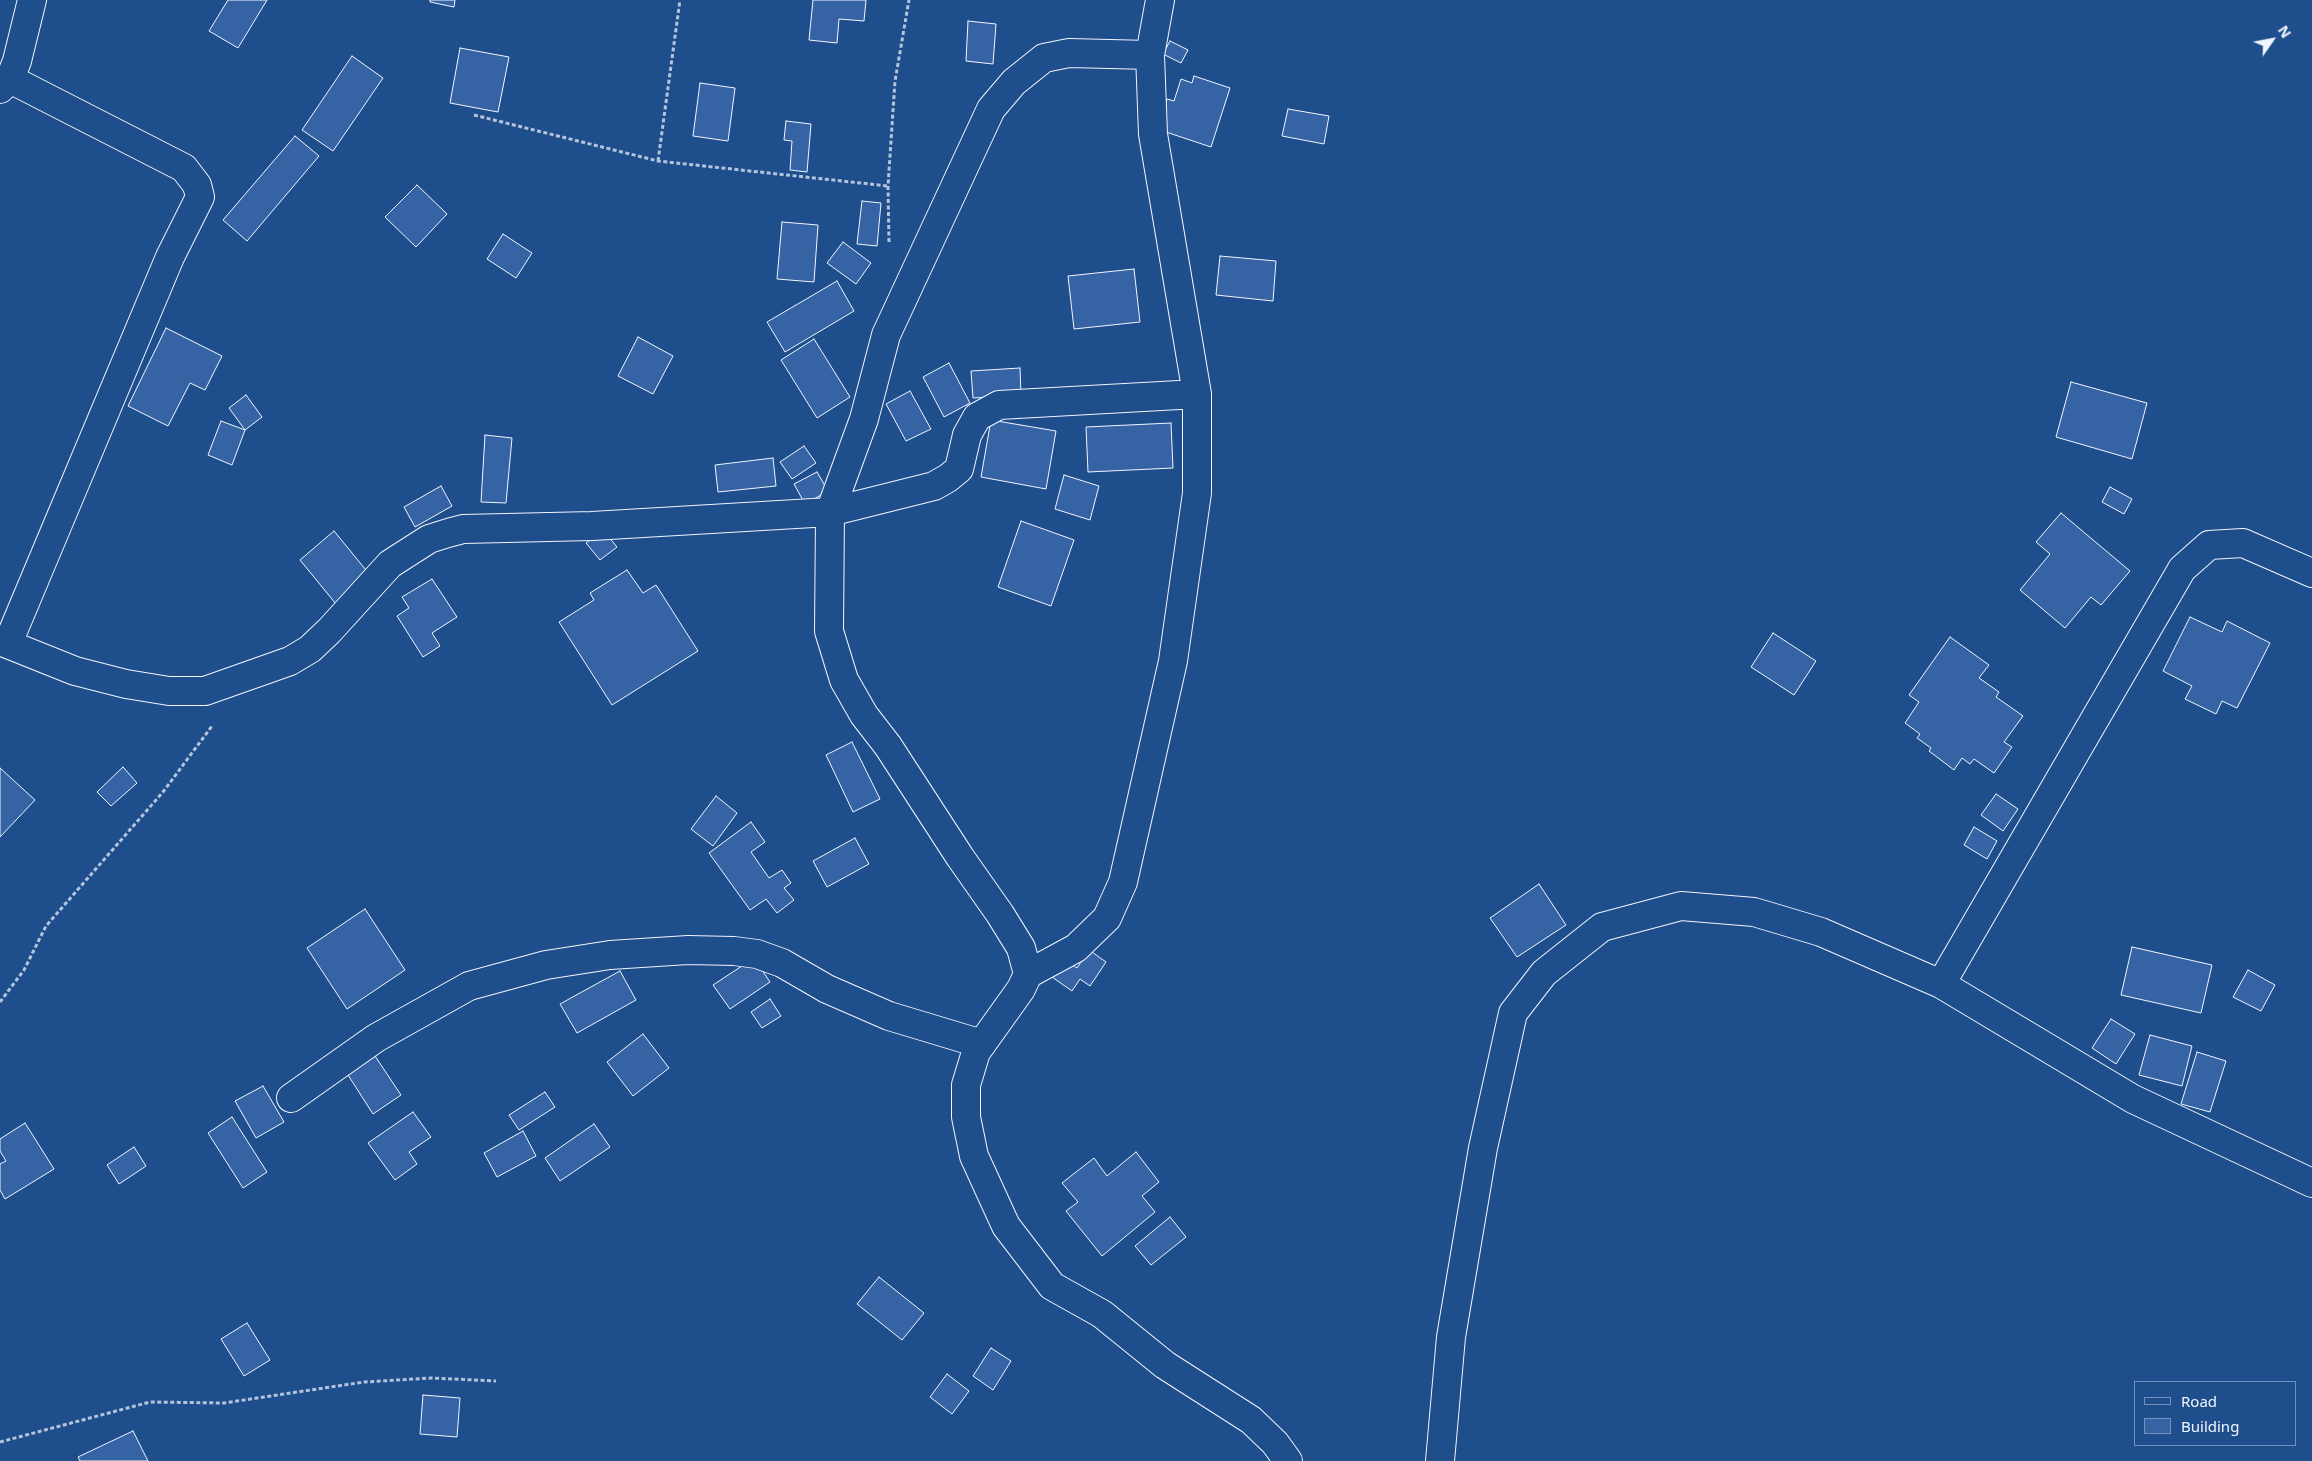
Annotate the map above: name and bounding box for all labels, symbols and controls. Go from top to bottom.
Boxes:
north arrow [2247,15,2297,65]
text: N [2274,22,2296,42]
legend [2134,1381,2297,1446]
text: Road [2181,1391,2217,1411]
text: Building [2181,1416,2239,1436]

